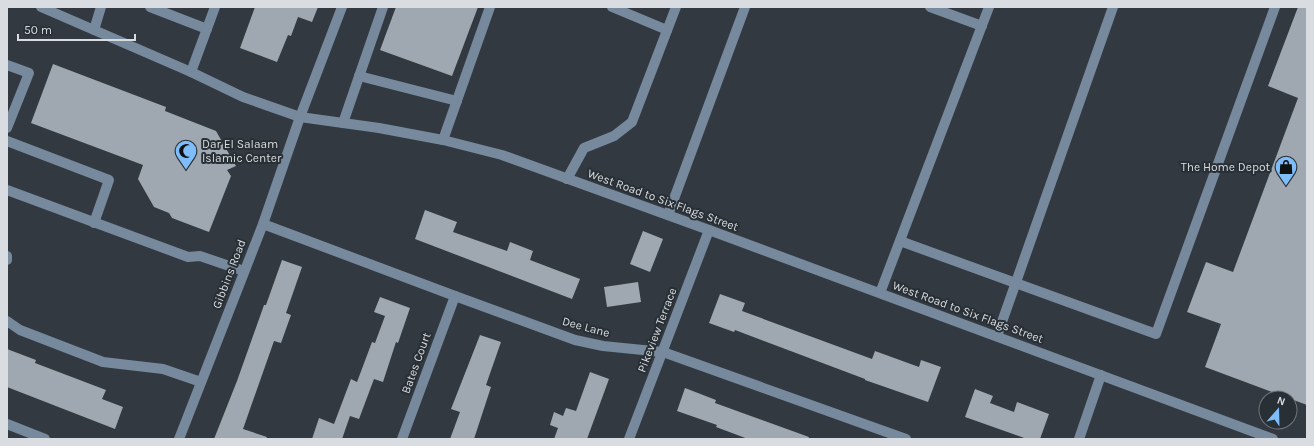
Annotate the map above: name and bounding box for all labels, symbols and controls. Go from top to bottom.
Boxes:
scale bar [18,16,135,42]
text: 50 m [24,23,52,37]
place label: Dar El Salaam Islamic Center [202,137,282,165]
mosque icon: Dar El Salaam Islamic Center [173,138,199,171]
shop icon: The Home Depot [1273,154,1299,187]
place label: The Home Depot [1181,160,1270,174]
street label: West Road to Six Flags Street [586,166,741,234]
street label: Gibbins Road [209,237,249,311]
street label: West Road to Six Flags Street [891,278,1046,346]
street label: Pikeview Terrace [634,286,680,374]
street label: Dee Lane [561,314,611,340]
street label: Bates Court [398,330,434,395]
north arrow [1258,390,1298,430]
text: N [1275,394,1287,409]

